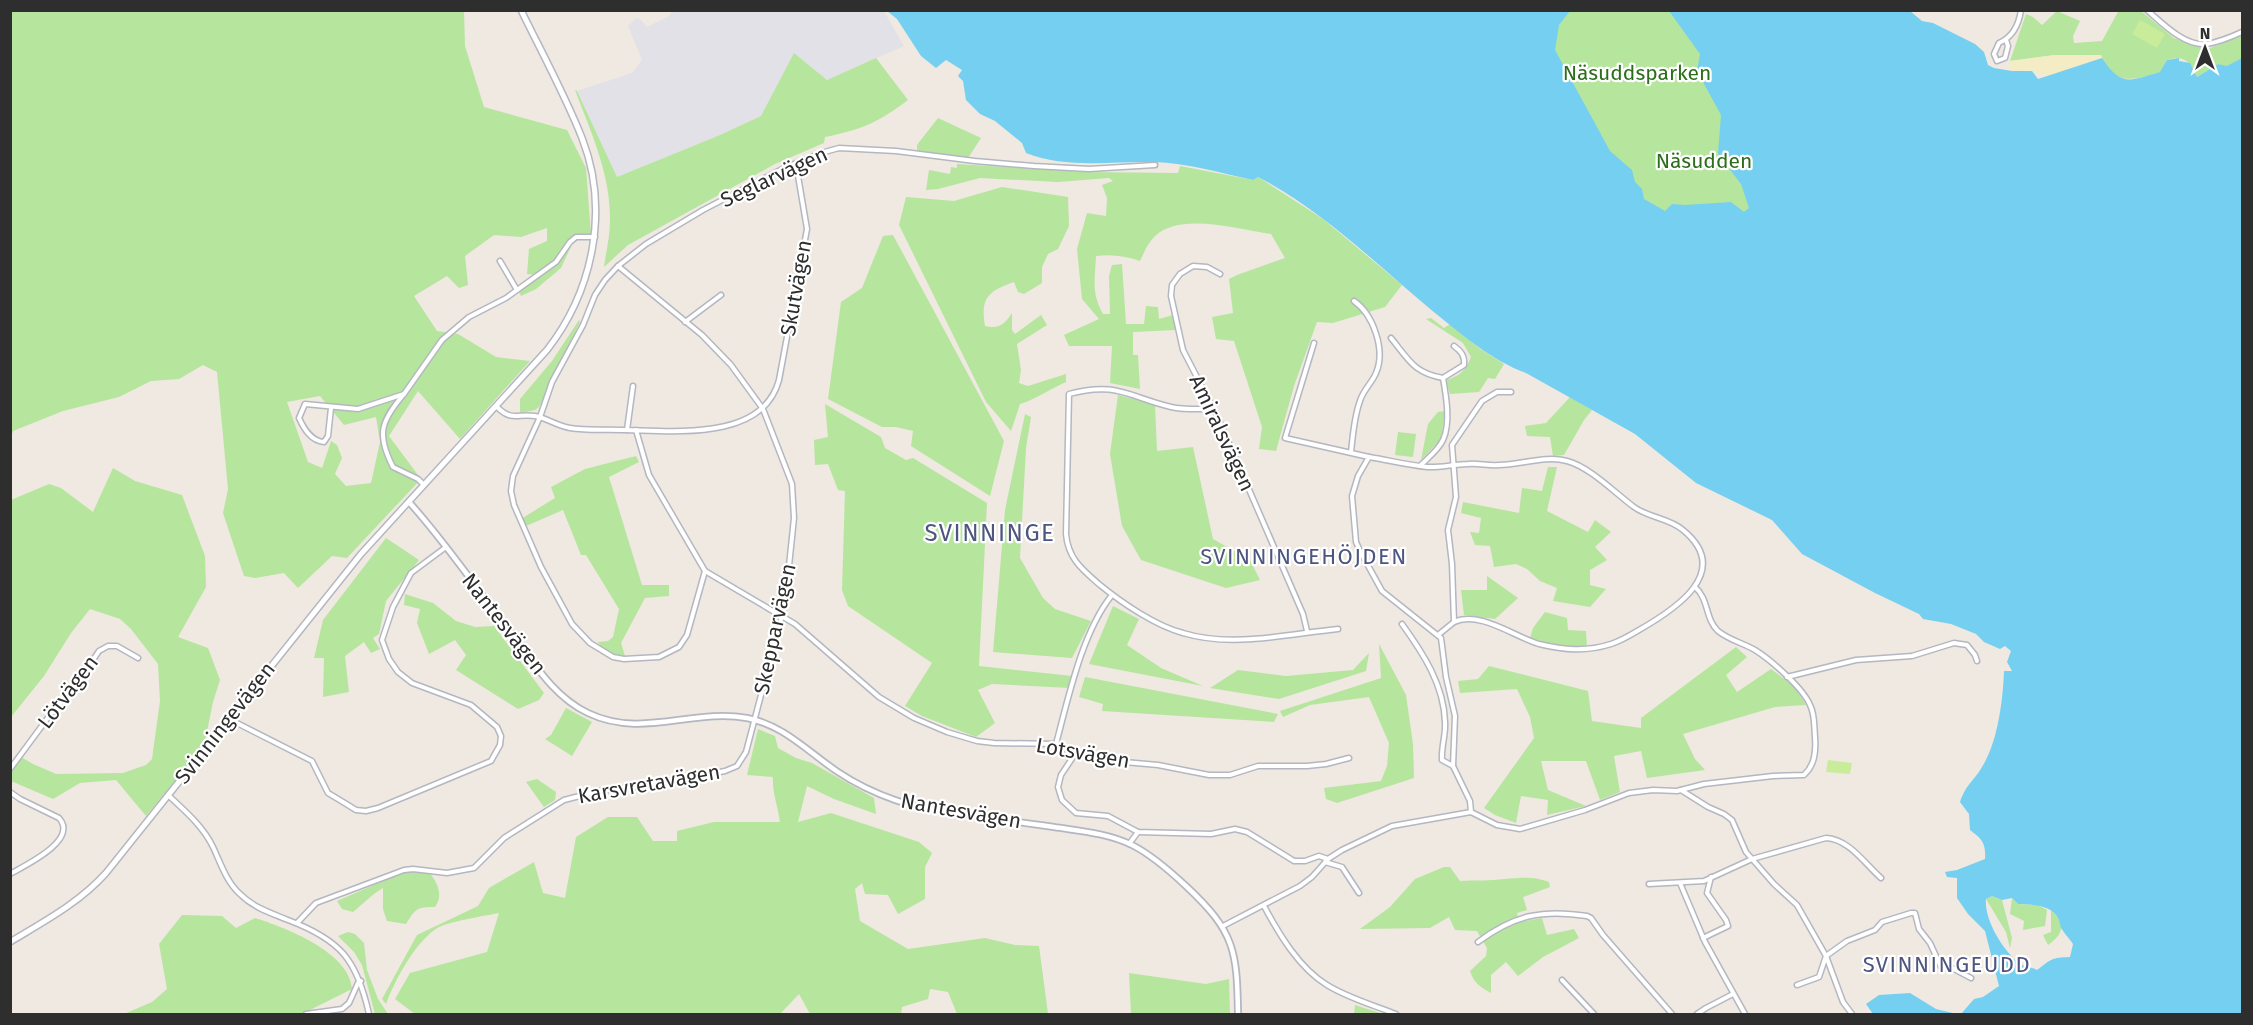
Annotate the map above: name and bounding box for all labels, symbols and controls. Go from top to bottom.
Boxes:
north arrow [2175,18,2235,78]
text: N [2200,24,2210,43]
park label: Näsuddsparken [1563,60,1711,86]
street label: Seglarvägen [716,141,832,213]
park label: Näsudden [1656,148,1752,174]
street label: Skutvägen [775,238,817,338]
street label: Amiralsvägen [1184,371,1260,495]
district label: SVINNINGE [925,519,1055,547]
district label: SVINNINGEHÖJDEN [1200,543,1408,570]
street label: Skepparvägen [748,561,802,697]
street label: Nantesvägen [456,568,552,680]
street label: Lötvägen [32,650,104,734]
street label: Svinningevägen [169,657,281,789]
street label: Lotsvägen [1034,732,1132,774]
street label: Karsvretavägen [576,759,722,809]
street label: Nantesvägen [899,788,1023,834]
district label: SVINNINGEUDD [1863,951,2031,978]

